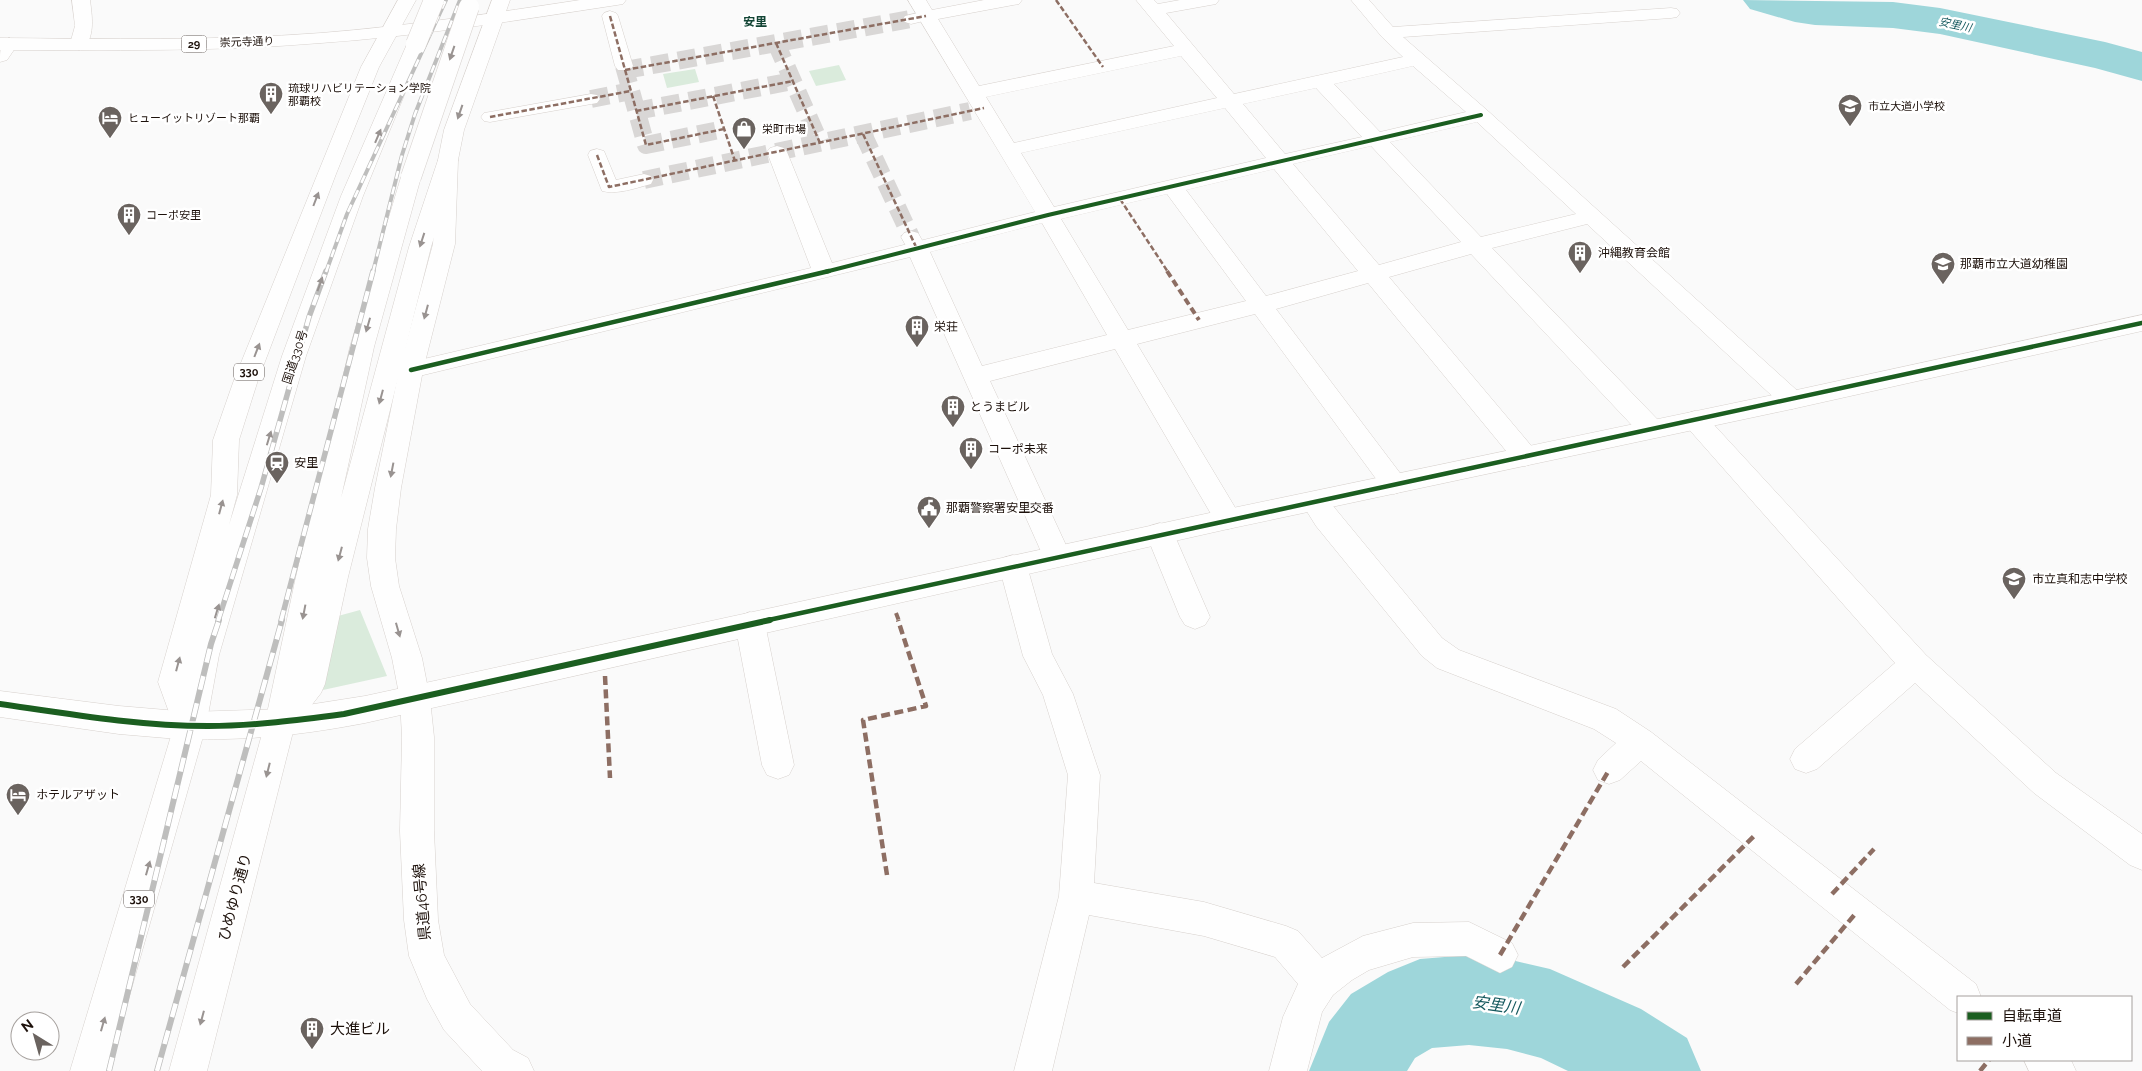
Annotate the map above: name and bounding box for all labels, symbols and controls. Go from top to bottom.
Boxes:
district label: 安里 [743,15,767,29]
water label: 安里川 [1938,15,1973,35]
street label: 崇元寺通り [219,35,275,49]
road number: 29 [182,36,206,52]
one-way arrow [448,46,456,61]
building icon: 琉球リハビリテーション学院 那覇校 [258,81,284,115]
place label: 琉球リハビリテーション学院 那覇校 [288,82,431,108]
school or university icon: 市立大道小学校 [1837,93,1863,127]
place label: 市立大道小学校 [1868,100,1945,113]
hotel icon: ヒューイットリゾート那覇 [97,105,123,139]
one-way arrow [456,105,463,120]
place label: ヒューイットリゾート那覇 [128,112,260,125]
shop icon: 栄町市場 [731,116,757,150]
place label: 栄町市場 [762,123,806,136]
one-way arrow [374,129,382,143]
one-way arrow [313,191,320,206]
building icon: コーポ安里 [116,202,142,236]
place label: コーポ安里 [146,209,201,222]
one-way arrow [418,233,426,248]
building icon: 沖縄教育会館 [1567,240,1593,274]
place label: 沖縄教育会館 [1598,246,1670,260]
school or university icon: 那覇市立大道幼稚園 [1930,251,1956,285]
place label: 那覇市立大道幼稚園 [1960,257,2068,271]
one-way arrow [316,276,324,291]
one-way arrow [422,304,430,319]
building icon: 栄荘 [904,314,930,348]
one-way arrow [364,317,372,332]
place label: 栄荘 [934,320,958,334]
street label: 国道330号 [280,328,310,386]
one-way arrow [254,343,262,357]
road number: 330 [234,364,264,381]
one-way arrow [377,389,385,405]
building icon: とうまビル [940,394,966,428]
place label: とうまビル [970,400,1030,414]
one-way arrow [266,431,274,446]
building icon: コーポ未来 [958,436,984,470]
place label: コーポ未来 [988,442,1048,456]
station icon: 安里 [264,450,290,484]
place label: 安里 [294,456,318,470]
one-way arrow [387,463,395,479]
public building icon: 那覇警察署安里交番 [916,495,942,529]
one-way arrow [217,499,225,514]
place label: 那覇警察署安里交番 [946,501,1054,515]
one-way arrow [336,547,344,562]
school or university icon: 市立真和志中学校 [2001,566,2027,600]
place label: 市立真和志中学校 [2032,572,2128,586]
one-way arrow [214,603,222,618]
one-way arrow [299,604,307,620]
one-way arrow [394,622,402,638]
one-way arrow [175,656,183,671]
one-way arrow [264,763,272,778]
hotel icon: ホテルアザット [5,782,31,816]
place label: ホテルアザット [36,788,120,802]
street label: ひめゆり通り [215,851,255,943]
one-way arrow [145,861,153,876]
street label: 県道46号線 [410,863,434,941]
road number: 330 [124,891,154,908]
water label: 安里川 [1471,992,1523,1018]
legend [1957,996,2132,1061]
text: 自転車道 [2002,1007,2062,1025]
north arrow [10,1011,60,1061]
one-way arrow [198,1011,206,1026]
text: N [18,1016,36,1035]
building icon: 大進ビル [299,1016,325,1050]
one-way arrow [99,1017,107,1032]
place label: 大進ビル [330,1020,390,1038]
text: 小道 [2002,1032,2032,1050]

